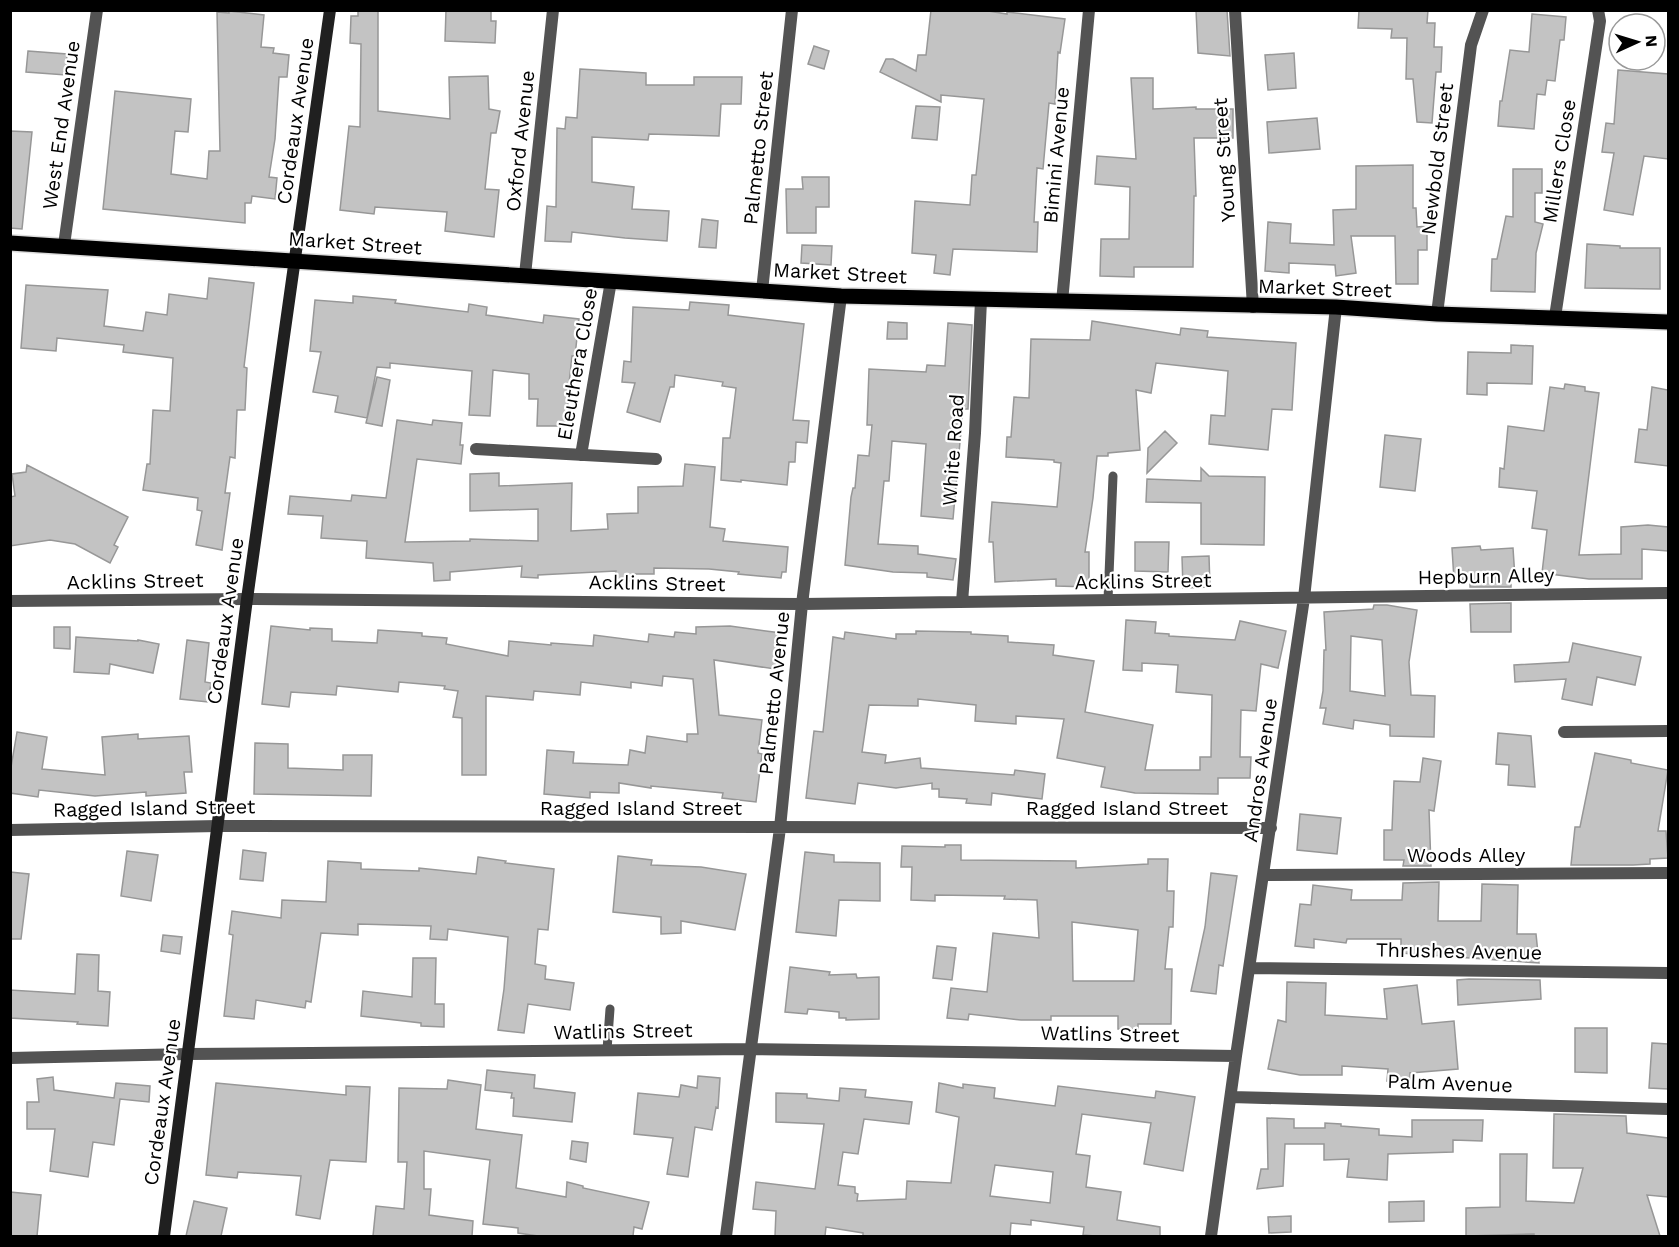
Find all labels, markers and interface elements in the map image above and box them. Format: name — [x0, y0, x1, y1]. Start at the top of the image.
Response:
north arrow — [1607, 12, 1667, 72]
text: N — [1642, 34, 1661, 48]
street label: Cordeaux Avenue — [271, 36, 319, 206]
street label: West End Avenue — [37, 39, 85, 211]
street label: Oxford Avenue — [501, 69, 539, 213]
street label: Palmetto Street — [738, 69, 778, 226]
street label: Newbold Street — [1416, 81, 1458, 236]
street label: Bimini Avenue — [1038, 86, 1074, 224]
street label: Young Street — [1208, 97, 1240, 223]
street label: Millers Close — [1537, 97, 1581, 225]
street label: Market Street — [287, 226, 423, 260]
street label: Market Street — [772, 258, 908, 289]
street label: Market Street — [1258, 274, 1393, 302]
street label: Eleuthera Close — [552, 286, 602, 442]
street label: White Road — [937, 393, 969, 507]
street label: Cordeaux Avenue — [201, 536, 249, 706]
street label: Hepburn Alley — [1417, 563, 1555, 589]
street label: Acklins Street — [66, 568, 204, 594]
street label: Acklins Street — [1074, 568, 1212, 594]
street label: Acklins Street — [588, 570, 726, 596]
street label: Palmetto Avenue — [753, 610, 795, 776]
street label: Andros Avenue — [1238, 696, 1282, 844]
street label: Ragged Island Street — [53, 794, 256, 822]
street label: Ragged Island Street — [540, 796, 743, 820]
street label: Ragged Island Street — [1026, 796, 1229, 820]
street label: Woods Alley — [1407, 843, 1526, 867]
street label: Thrushes Avenue — [1376, 938, 1542, 964]
street label: Cordeaux Avenue — [138, 1017, 186, 1187]
street label: Watlins Street — [553, 1018, 693, 1044]
street label: Watlins Street — [1040, 1021, 1180, 1047]
street label: Palm Avenue — [1387, 1069, 1513, 1097]

